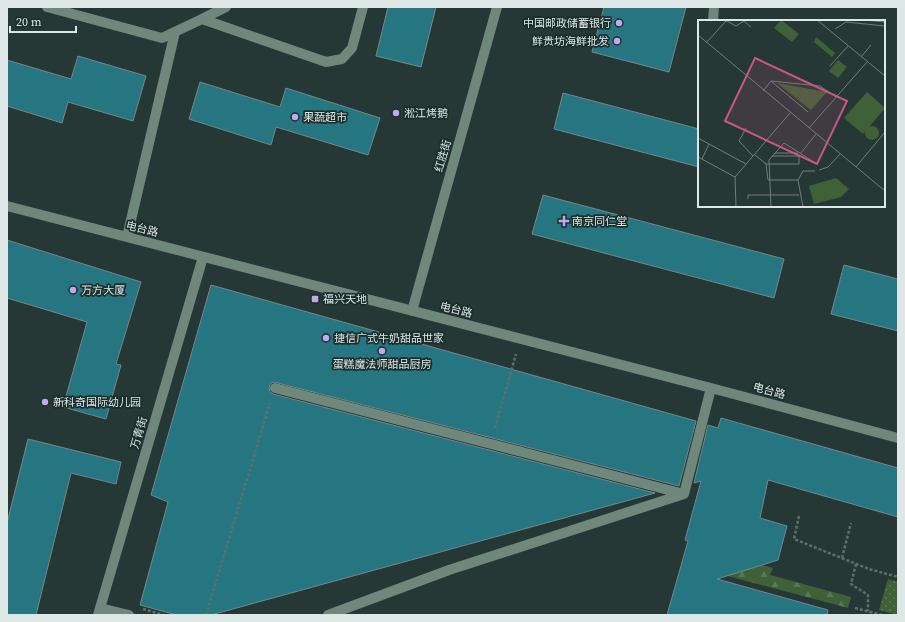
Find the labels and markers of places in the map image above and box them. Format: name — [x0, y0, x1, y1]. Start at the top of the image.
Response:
place label: 中国邮政储蓄银行 — [523, 16, 611, 31]
marker: 中国邮政储蓄银行 — [614, 18, 624, 28]
place label: 鲜贵坊海鲜批发 — [532, 34, 609, 49]
marker: 鲜贵坊海鲜批发 — [612, 36, 622, 46]
place label: 淞江烤鹅 — [404, 106, 448, 121]
marker: 淞江烤鹅 — [391, 108, 401, 118]
place label: 果蔬超市 — [303, 110, 347, 125]
marker: 果蔬超市 — [290, 112, 300, 122]
place label: 南京同仁堂 — [572, 214, 627, 229]
marker: 南京同仁堂 — [559, 216, 569, 226]
place label: 万方大厦 — [81, 283, 125, 298]
marker: 万方大厦 — [68, 285, 78, 295]
place label: 福兴天地 — [323, 292, 367, 307]
marker: 福兴天地 — [310, 294, 320, 304]
place label: 捷信广式牛奶甜品世家 — [334, 331, 444, 346]
marker: 捷信广式牛奶甜品世家 — [321, 333, 331, 343]
marker: 蛋糕魔法师甜品厨房 — [377, 346, 387, 356]
place label: 蛋糕魔法师甜品厨房 — [333, 357, 432, 372]
place label: 新科奇国际幼儿园 — [53, 395, 141, 410]
marker: 新科奇国际幼儿园 — [40, 397, 50, 407]

